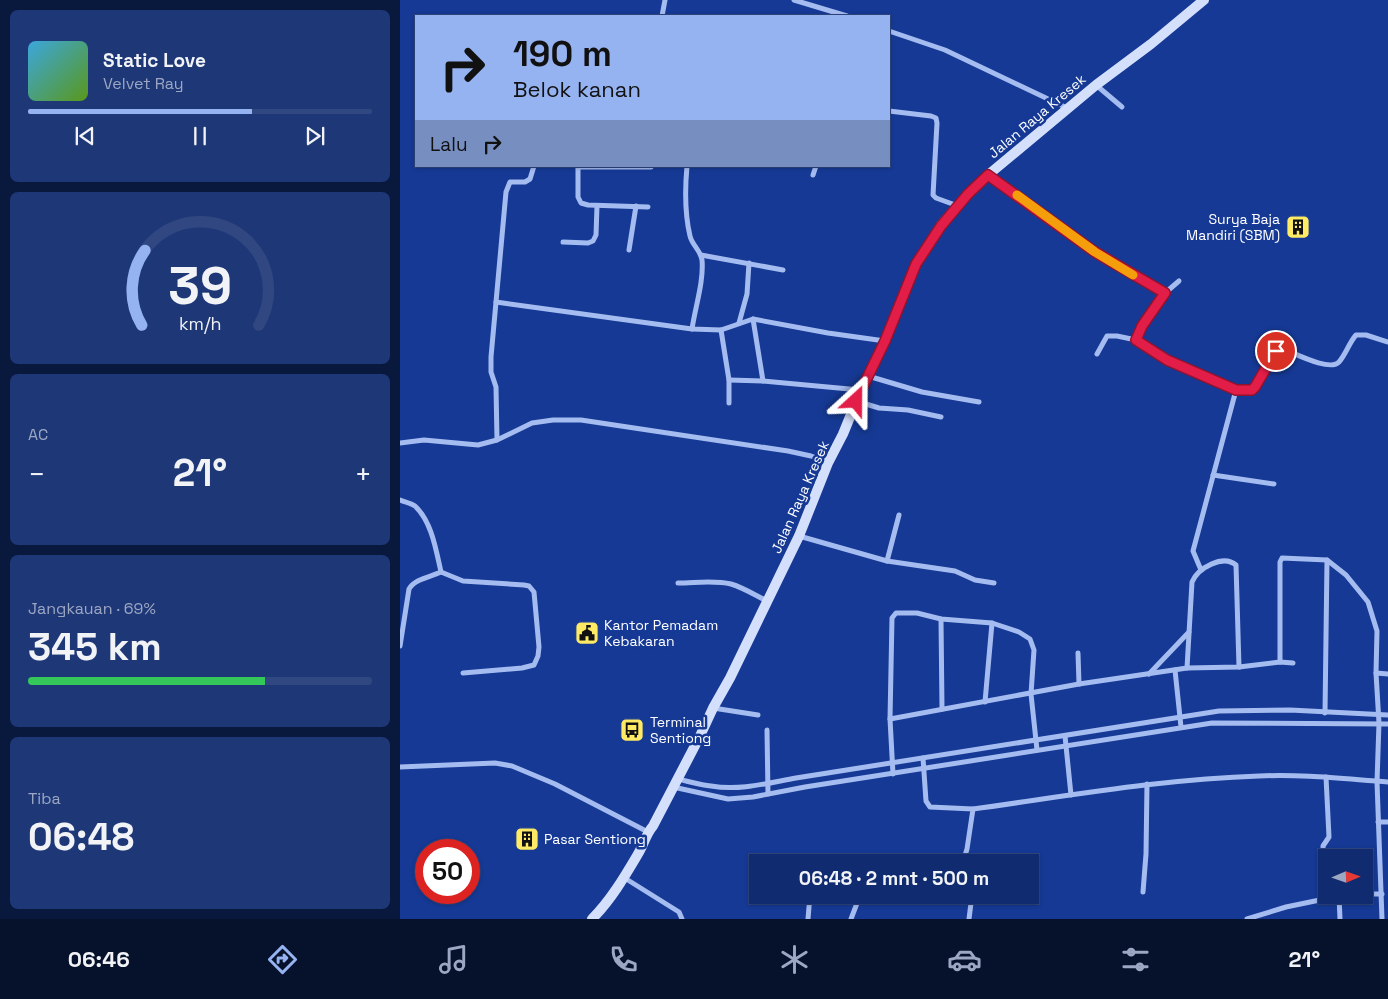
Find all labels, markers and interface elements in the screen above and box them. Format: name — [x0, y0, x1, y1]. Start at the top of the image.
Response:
text: 190 m — [513, 32, 612, 76]
icon: right — [430, 35, 495, 100]
text: Static Love — [103, 48, 206, 73]
street label: Jalan Raya Kresek — [985, 70, 1090, 162]
text: Velvet Ray — [103, 73, 184, 94]
text: Belok kanan — [513, 75, 641, 103]
icon: previous — [71, 122, 99, 150]
icon: pause — [186, 122, 214, 150]
icon: next — [301, 122, 329, 150]
icon: right — [478, 130, 506, 158]
text: Lalu — [430, 132, 468, 157]
place label: Surya Baja Mandiri (SBM) — [1186, 210, 1280, 244]
building icon: Surya Baja Mandiri (SBM) — [1285, 214, 1311, 240]
text: 39 — [168, 253, 232, 319]
text: km/h — [179, 312, 221, 335]
pin — [1255, 330, 1297, 372]
icon: arrive — [1262, 337, 1290, 365]
position arrow — [829, 374, 881, 426]
text: AC — [28, 424, 48, 445]
street label: Jalan Raya Kresek — [767, 437, 833, 556]
text: 21° — [173, 449, 227, 497]
text: − — [28, 456, 45, 492]
text: + — [355, 456, 372, 492]
text: Jangkauan · 69% — [28, 598, 156, 619]
place label: Kantor Pemadam Kebakaran — [604, 616, 718, 650]
public building icon: Kantor Pemadam Kebakaran — [574, 620, 600, 646]
text: 345 km — [28, 623, 162, 671]
place label: Terminal Sentiong — [650, 713, 711, 747]
bus stop icon: Terminal Sentiong — [619, 717, 645, 743]
text: Tiba — [28, 788, 61, 809]
text: 06:48 — [28, 813, 134, 861]
building icon: Pasar Sentiong — [514, 826, 540, 852]
place label: Pasar Sentiong — [544, 830, 646, 848]
speed limit sign: 50 — [415, 839, 480, 904]
north arrow — [1318, 849, 1372, 904]
map controls — [1318, 849, 1373, 904]
text: 06:48 · 2 mnt · 500 m — [799, 866, 989, 891]
icon: directions — [265, 942, 300, 977]
icon: music — [436, 942, 471, 977]
icon: phone — [606, 942, 641, 977]
icon: climate — [777, 942, 812, 977]
icon: car — [947, 942, 982, 977]
icon: filters — [1118, 942, 1153, 977]
text: 06:46 — [68, 945, 130, 973]
text: 21° — [1288, 945, 1320, 973]

